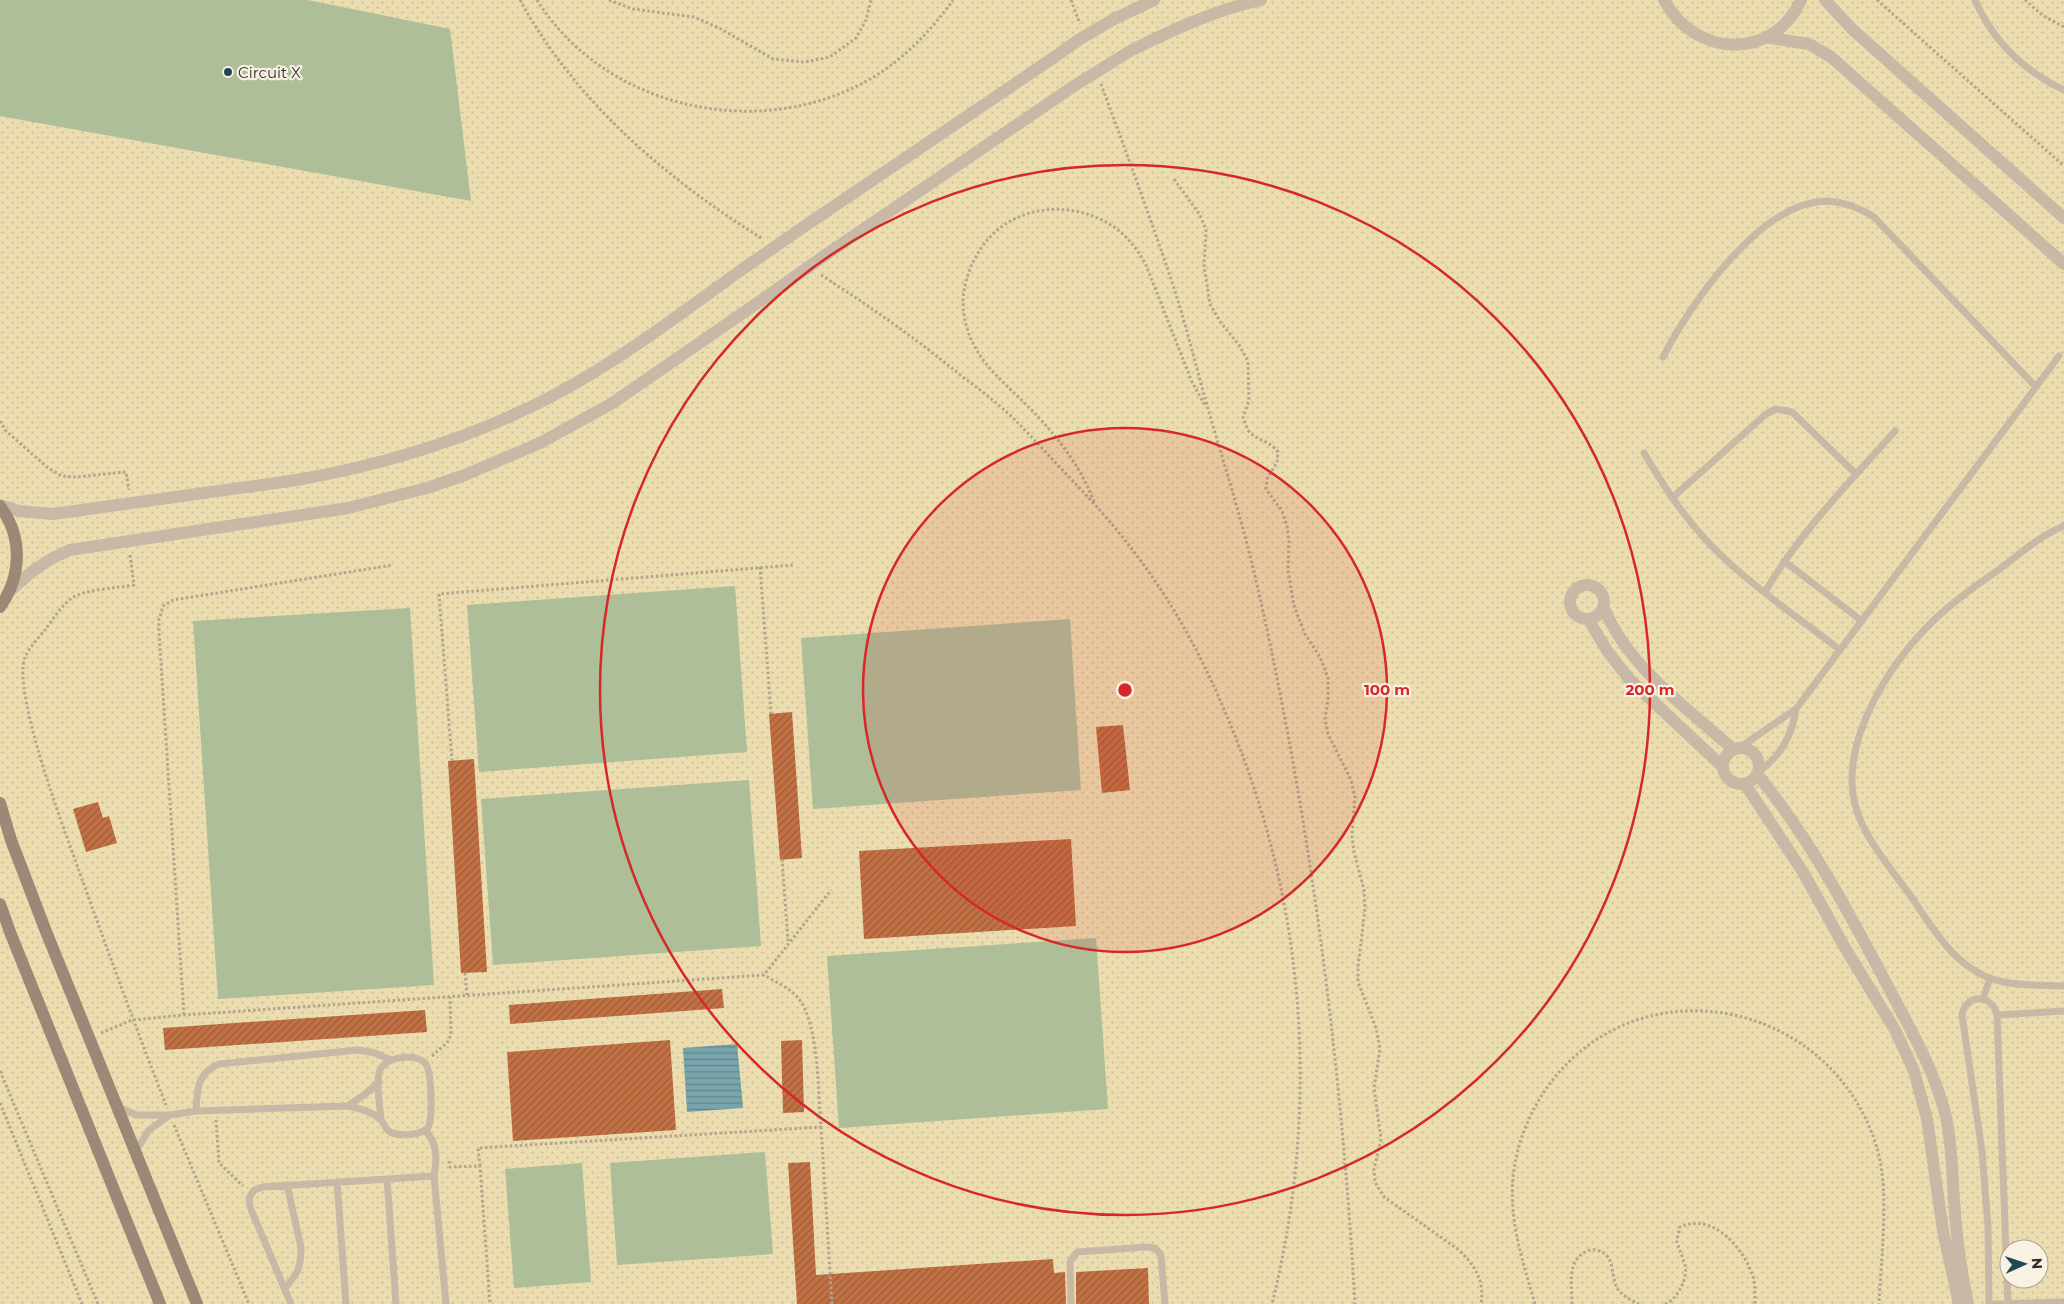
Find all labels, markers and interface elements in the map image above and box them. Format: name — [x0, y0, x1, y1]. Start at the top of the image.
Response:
place label: Circuit X — [238, 63, 301, 82]
marker: Circuit X — [222, 66, 234, 78]
text: 100 m — [1364, 680, 1410, 699]
text: 200 m — [1625, 680, 1675, 699]
centre of rings — [1116, 681, 1134, 699]
north arrow — [1999, 1239, 2049, 1289]
text: N — [2028, 1257, 2046, 1269]

